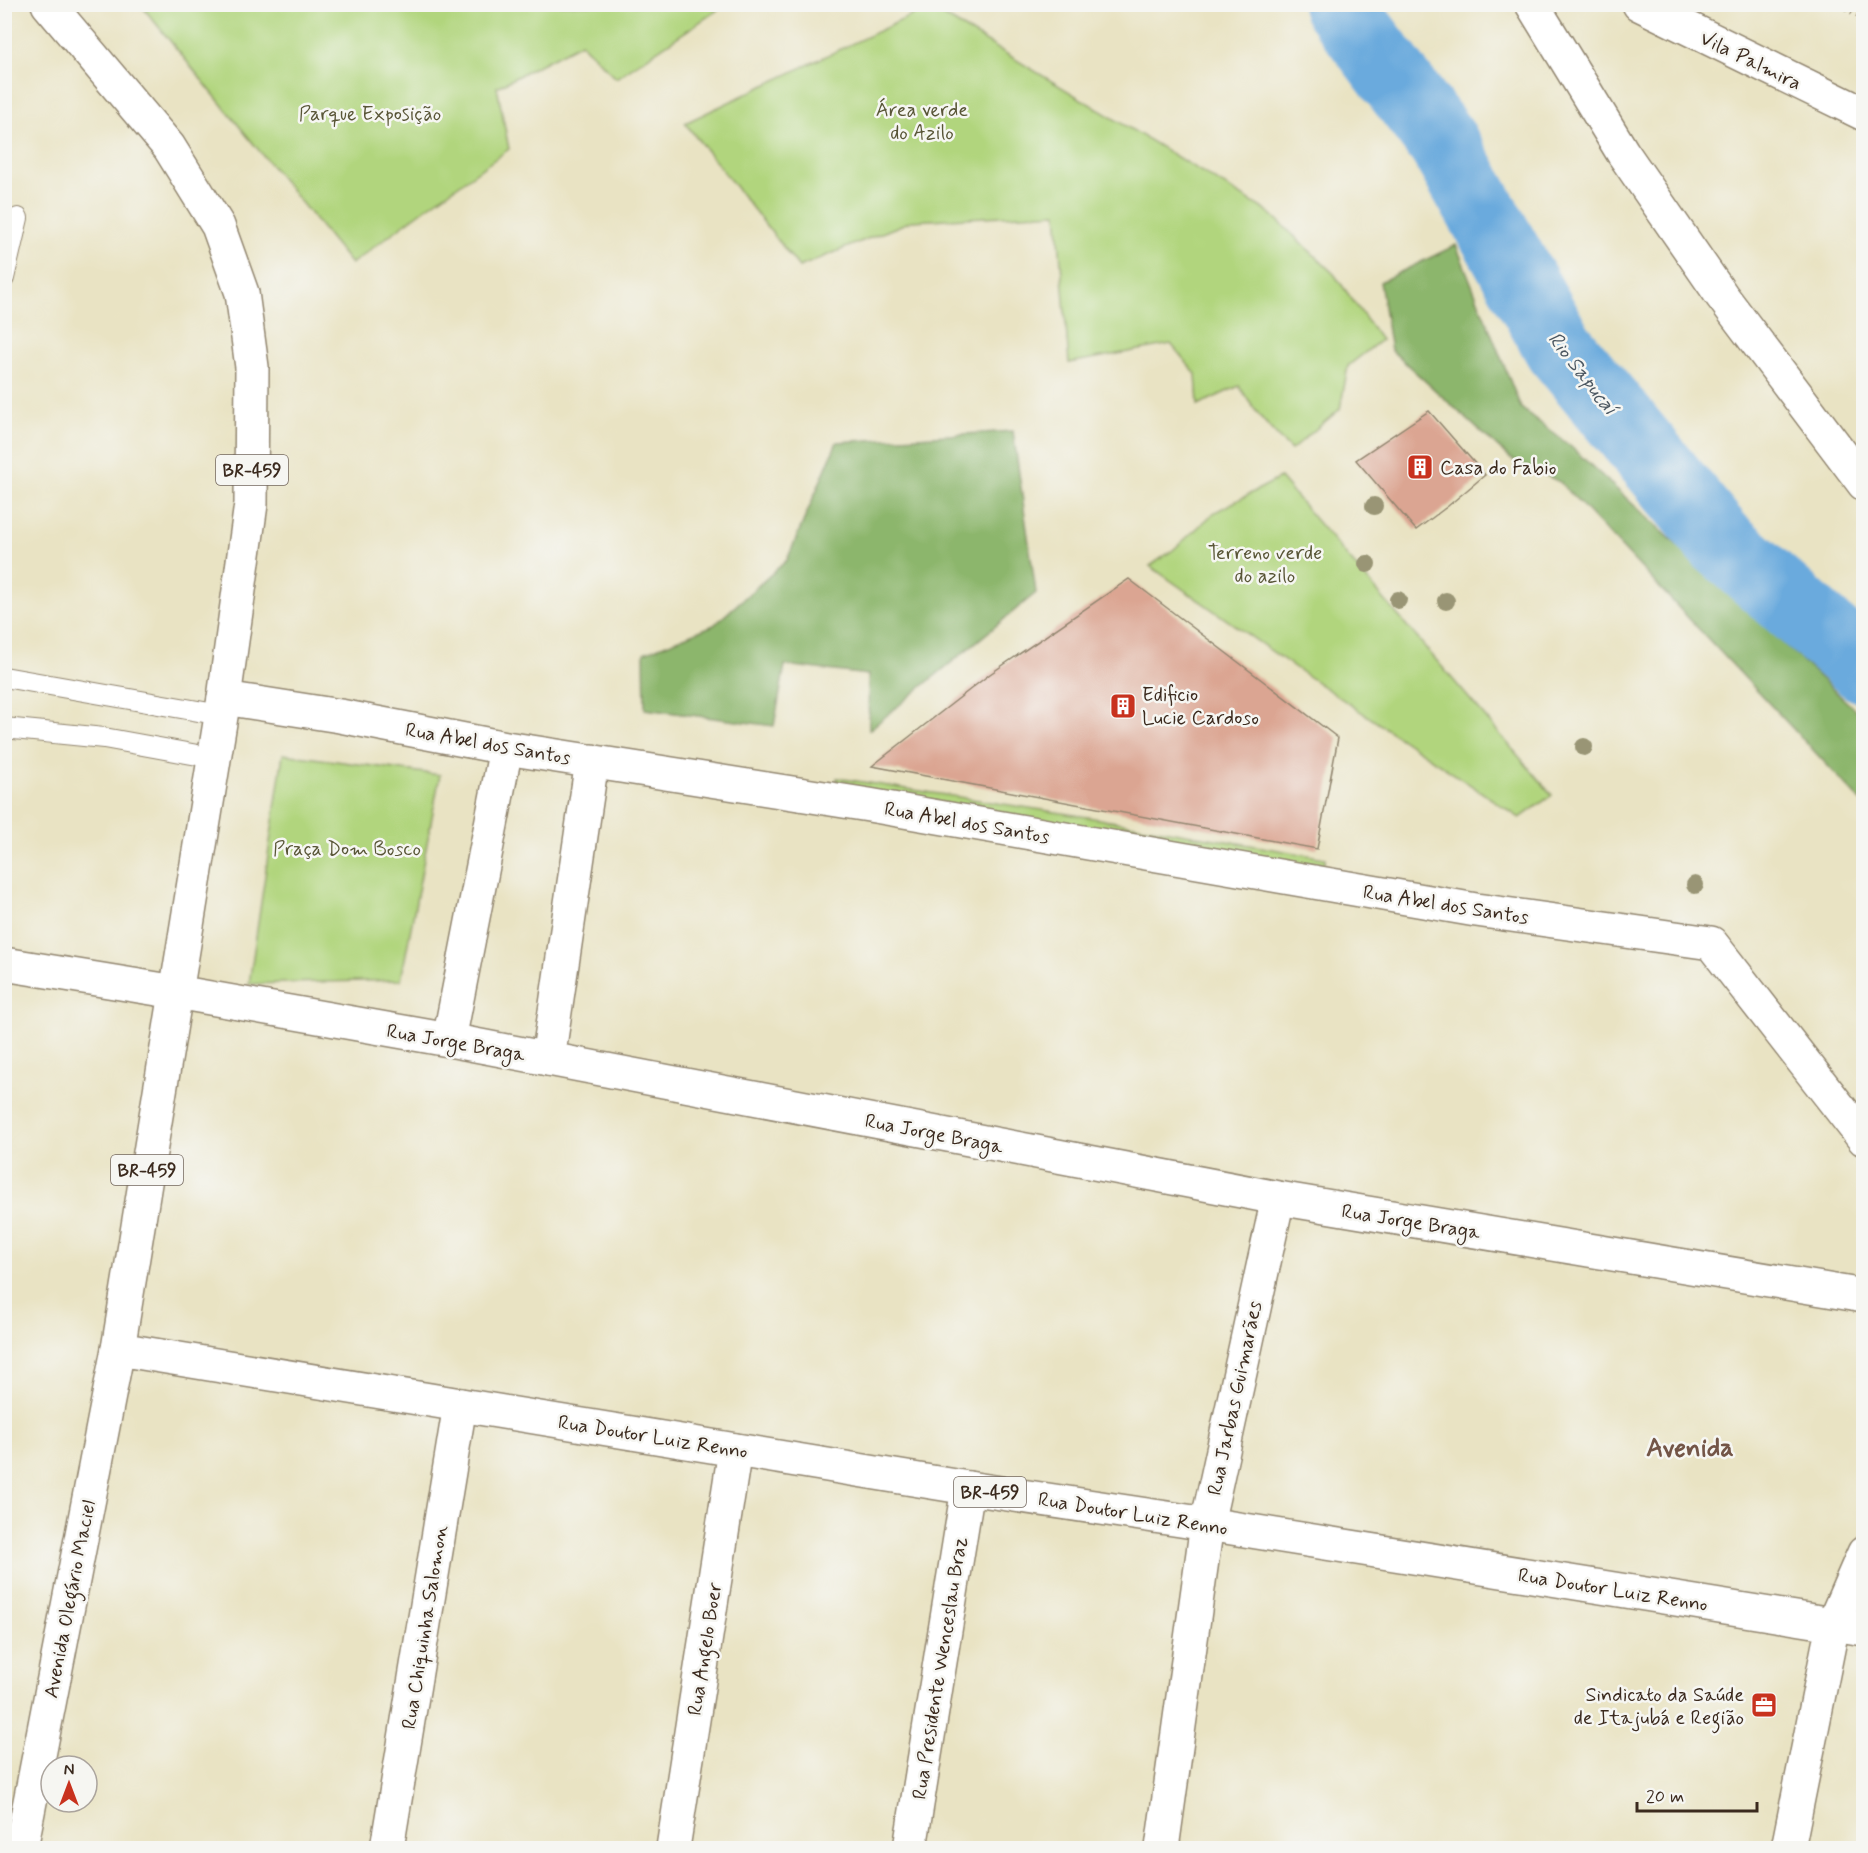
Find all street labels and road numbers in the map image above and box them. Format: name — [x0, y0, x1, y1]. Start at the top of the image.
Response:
street label: Vila Palmira — [1695, 25, 1806, 98]
road number: BR-459 — [216, 455, 288, 485]
street label: Rua Abel dos Santos — [403, 717, 573, 772]
street label: Rua Abel dos Santos — [882, 796, 1052, 851]
street label: Rua Abel dos Santos — [1361, 879, 1531, 932]
street label: Rua Jorge Braga — [384, 1018, 528, 1070]
street label: Rua Jorge Braga — [862, 1108, 1006, 1162]
road number: BR-459 — [111, 1155, 183, 1185]
street label: Rua Jorge Braga — [1339, 1198, 1483, 1248]
street label: Rua Jarbas Guimarães — [1202, 1298, 1269, 1498]
street label: Rua Doutor Luiz Renno — [556, 1409, 749, 1466]
road number: BR-459 — [954, 1477, 1026, 1507]
street label: Rua Doutor Luiz Renno — [1036, 1486, 1229, 1543]
street label: Avenida Olegário Maciel — [38, 1498, 105, 1701]
street label: Rua Chiquinha Salomon — [396, 1523, 455, 1731]
street label: Rua Presidente Wenceslau Braz — [906, 1535, 975, 1801]
street label: Rua Doutor Luiz Renno — [1516, 1562, 1709, 1619]
street label: Rua Angelo Boer — [682, 1580, 731, 1718]

